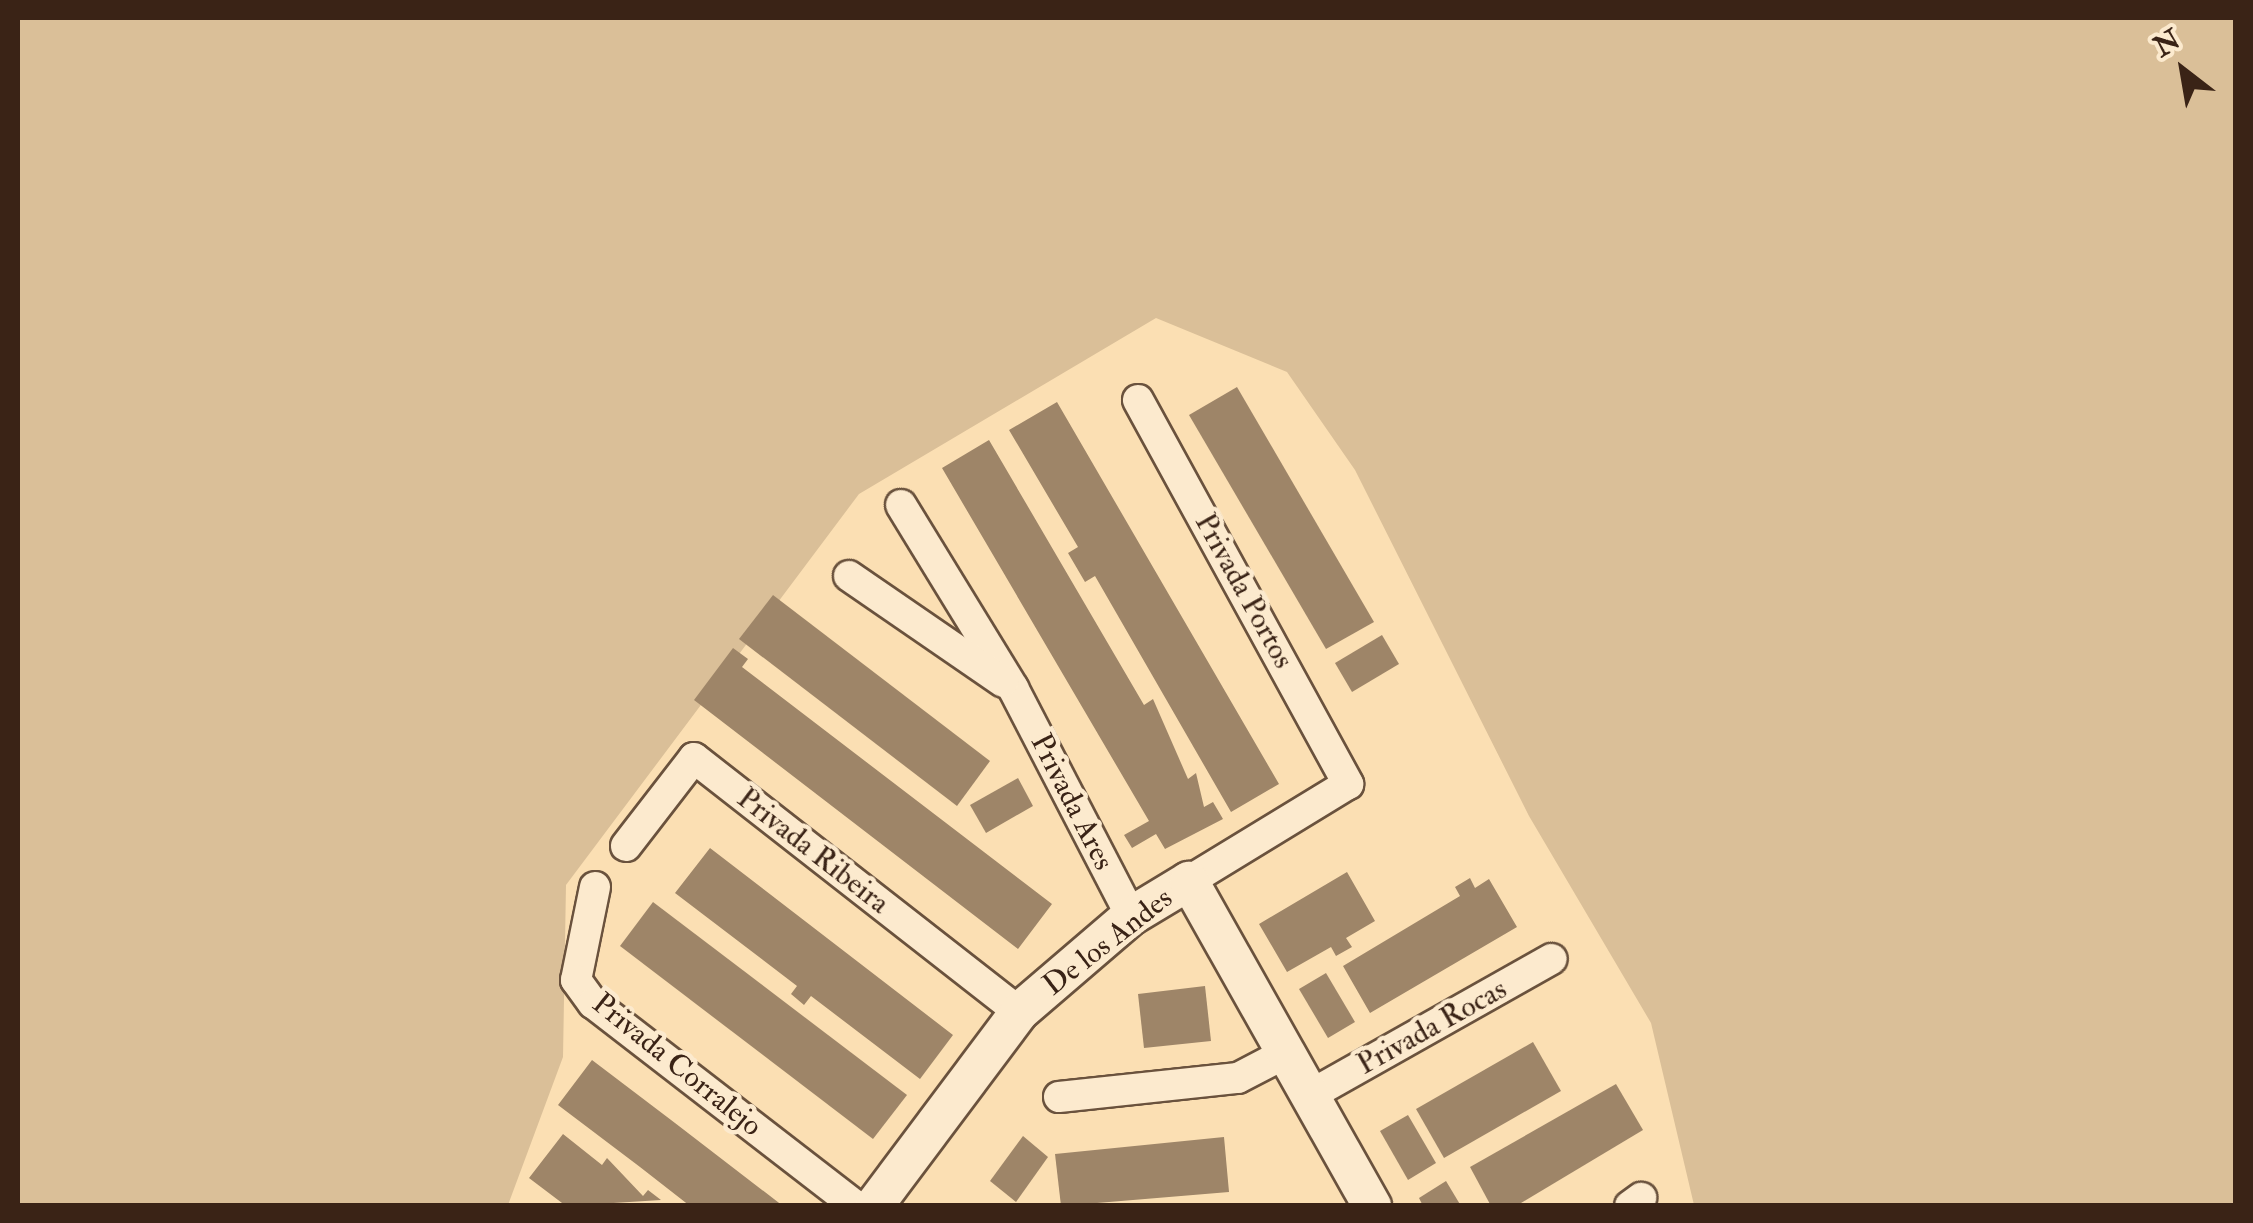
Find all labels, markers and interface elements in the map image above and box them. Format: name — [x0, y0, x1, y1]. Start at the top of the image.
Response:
north arrow — [2133, 20, 2233, 120]
text: N — [2148, 22, 2187, 65]
street label: Privada Portos — [1187, 507, 1301, 675]
street label: Privada Ares — [1022, 728, 1122, 876]
street label: Privada Ribeira — [730, 780, 896, 922]
street label: De los Andes — [1036, 880, 1180, 1004]
street label: Privada Rocas — [1351, 971, 1513, 1083]
street label: Privada Corralejo — [585, 986, 769, 1144]

